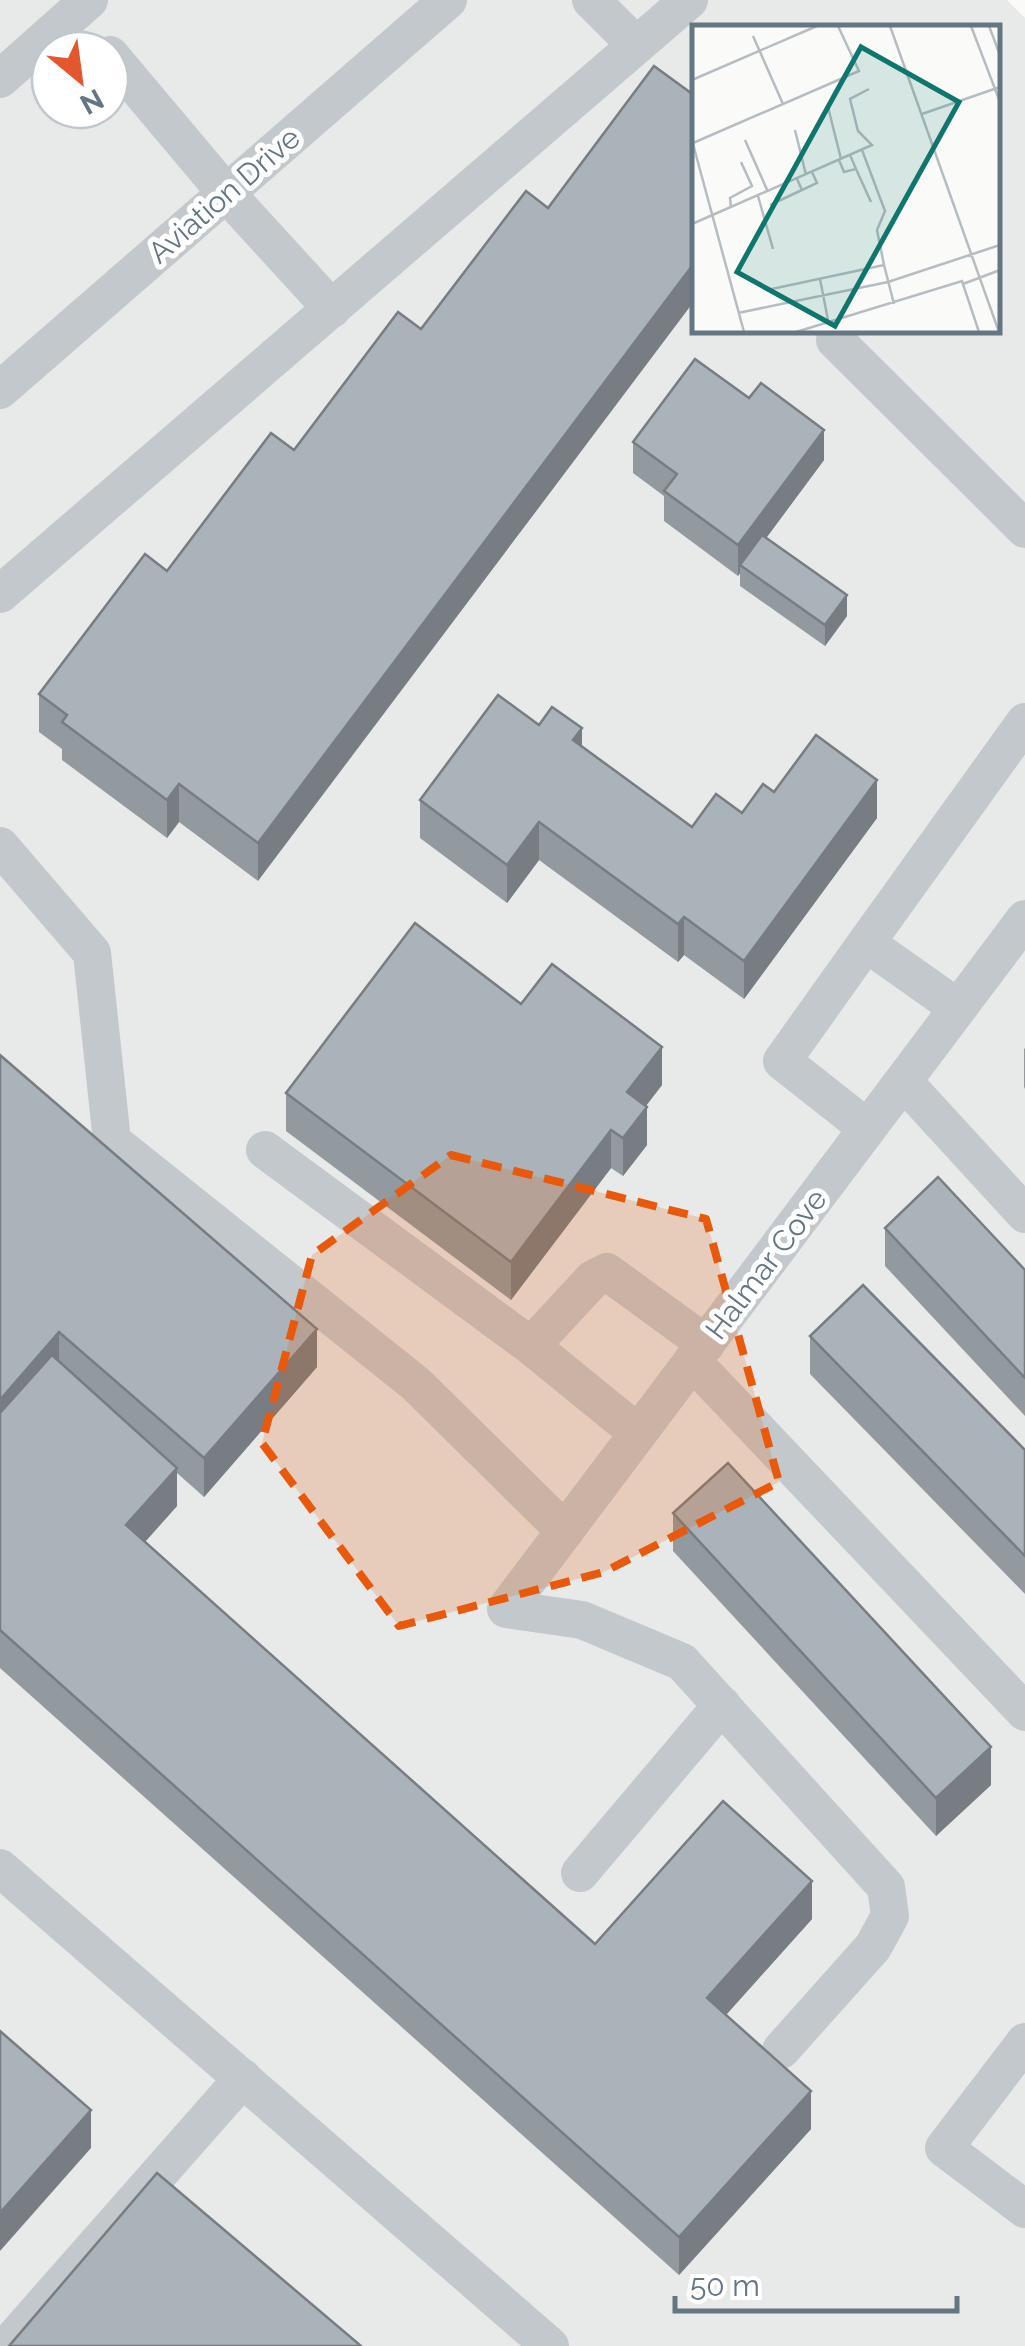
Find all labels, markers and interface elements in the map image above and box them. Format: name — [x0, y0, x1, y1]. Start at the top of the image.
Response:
inset map — [692, 25, 1000, 332]
north arrow — [30, 30, 130, 130]
text: N — [75, 82, 109, 121]
street label: Aviation Drive — [141, 120, 307, 270]
street label: Halmar Cove — [698, 1182, 834, 1346]
scale bar — [675, 2251, 958, 2313]
text: 50 m — [690, 2268, 760, 2303]

